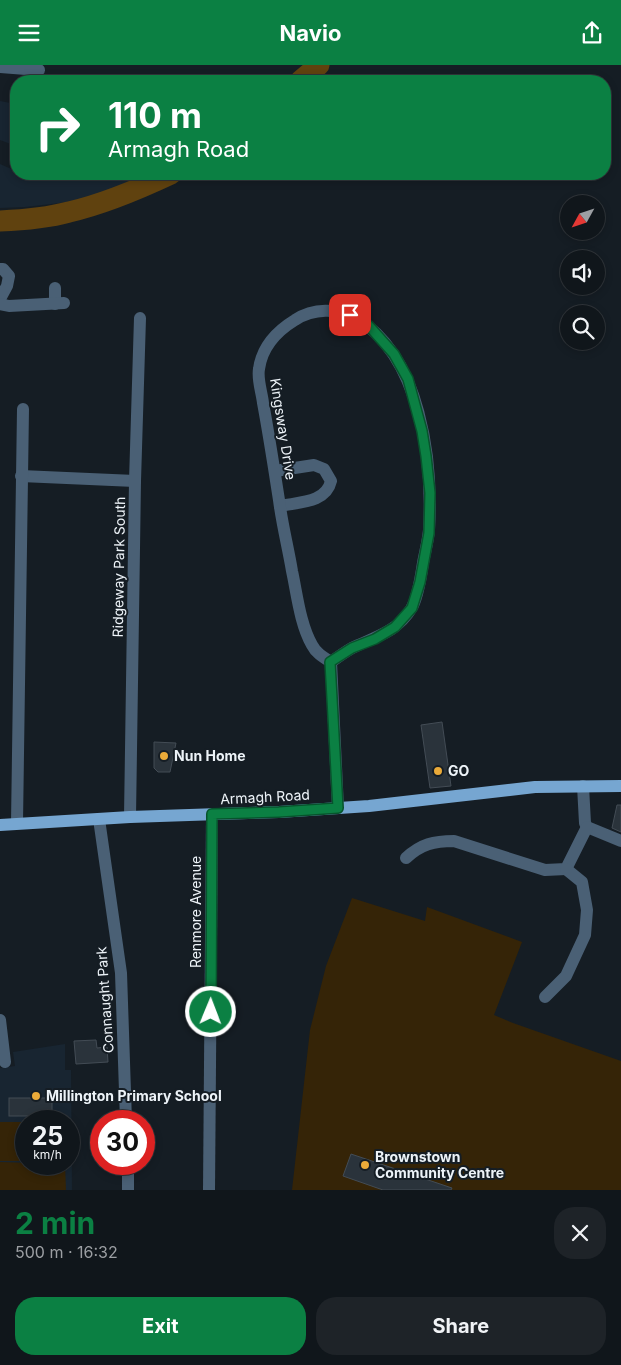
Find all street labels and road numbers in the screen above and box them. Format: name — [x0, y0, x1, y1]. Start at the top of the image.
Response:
street label: Kingsway Drive — [267, 377, 300, 481]
street label: Ridgeway Park South — [109, 496, 128, 638]
street label: Armagh Road — [220, 786, 310, 807]
street label: Renmore Avenue — [187, 856, 204, 968]
street label: Connaught Park — [92, 946, 117, 1054]

